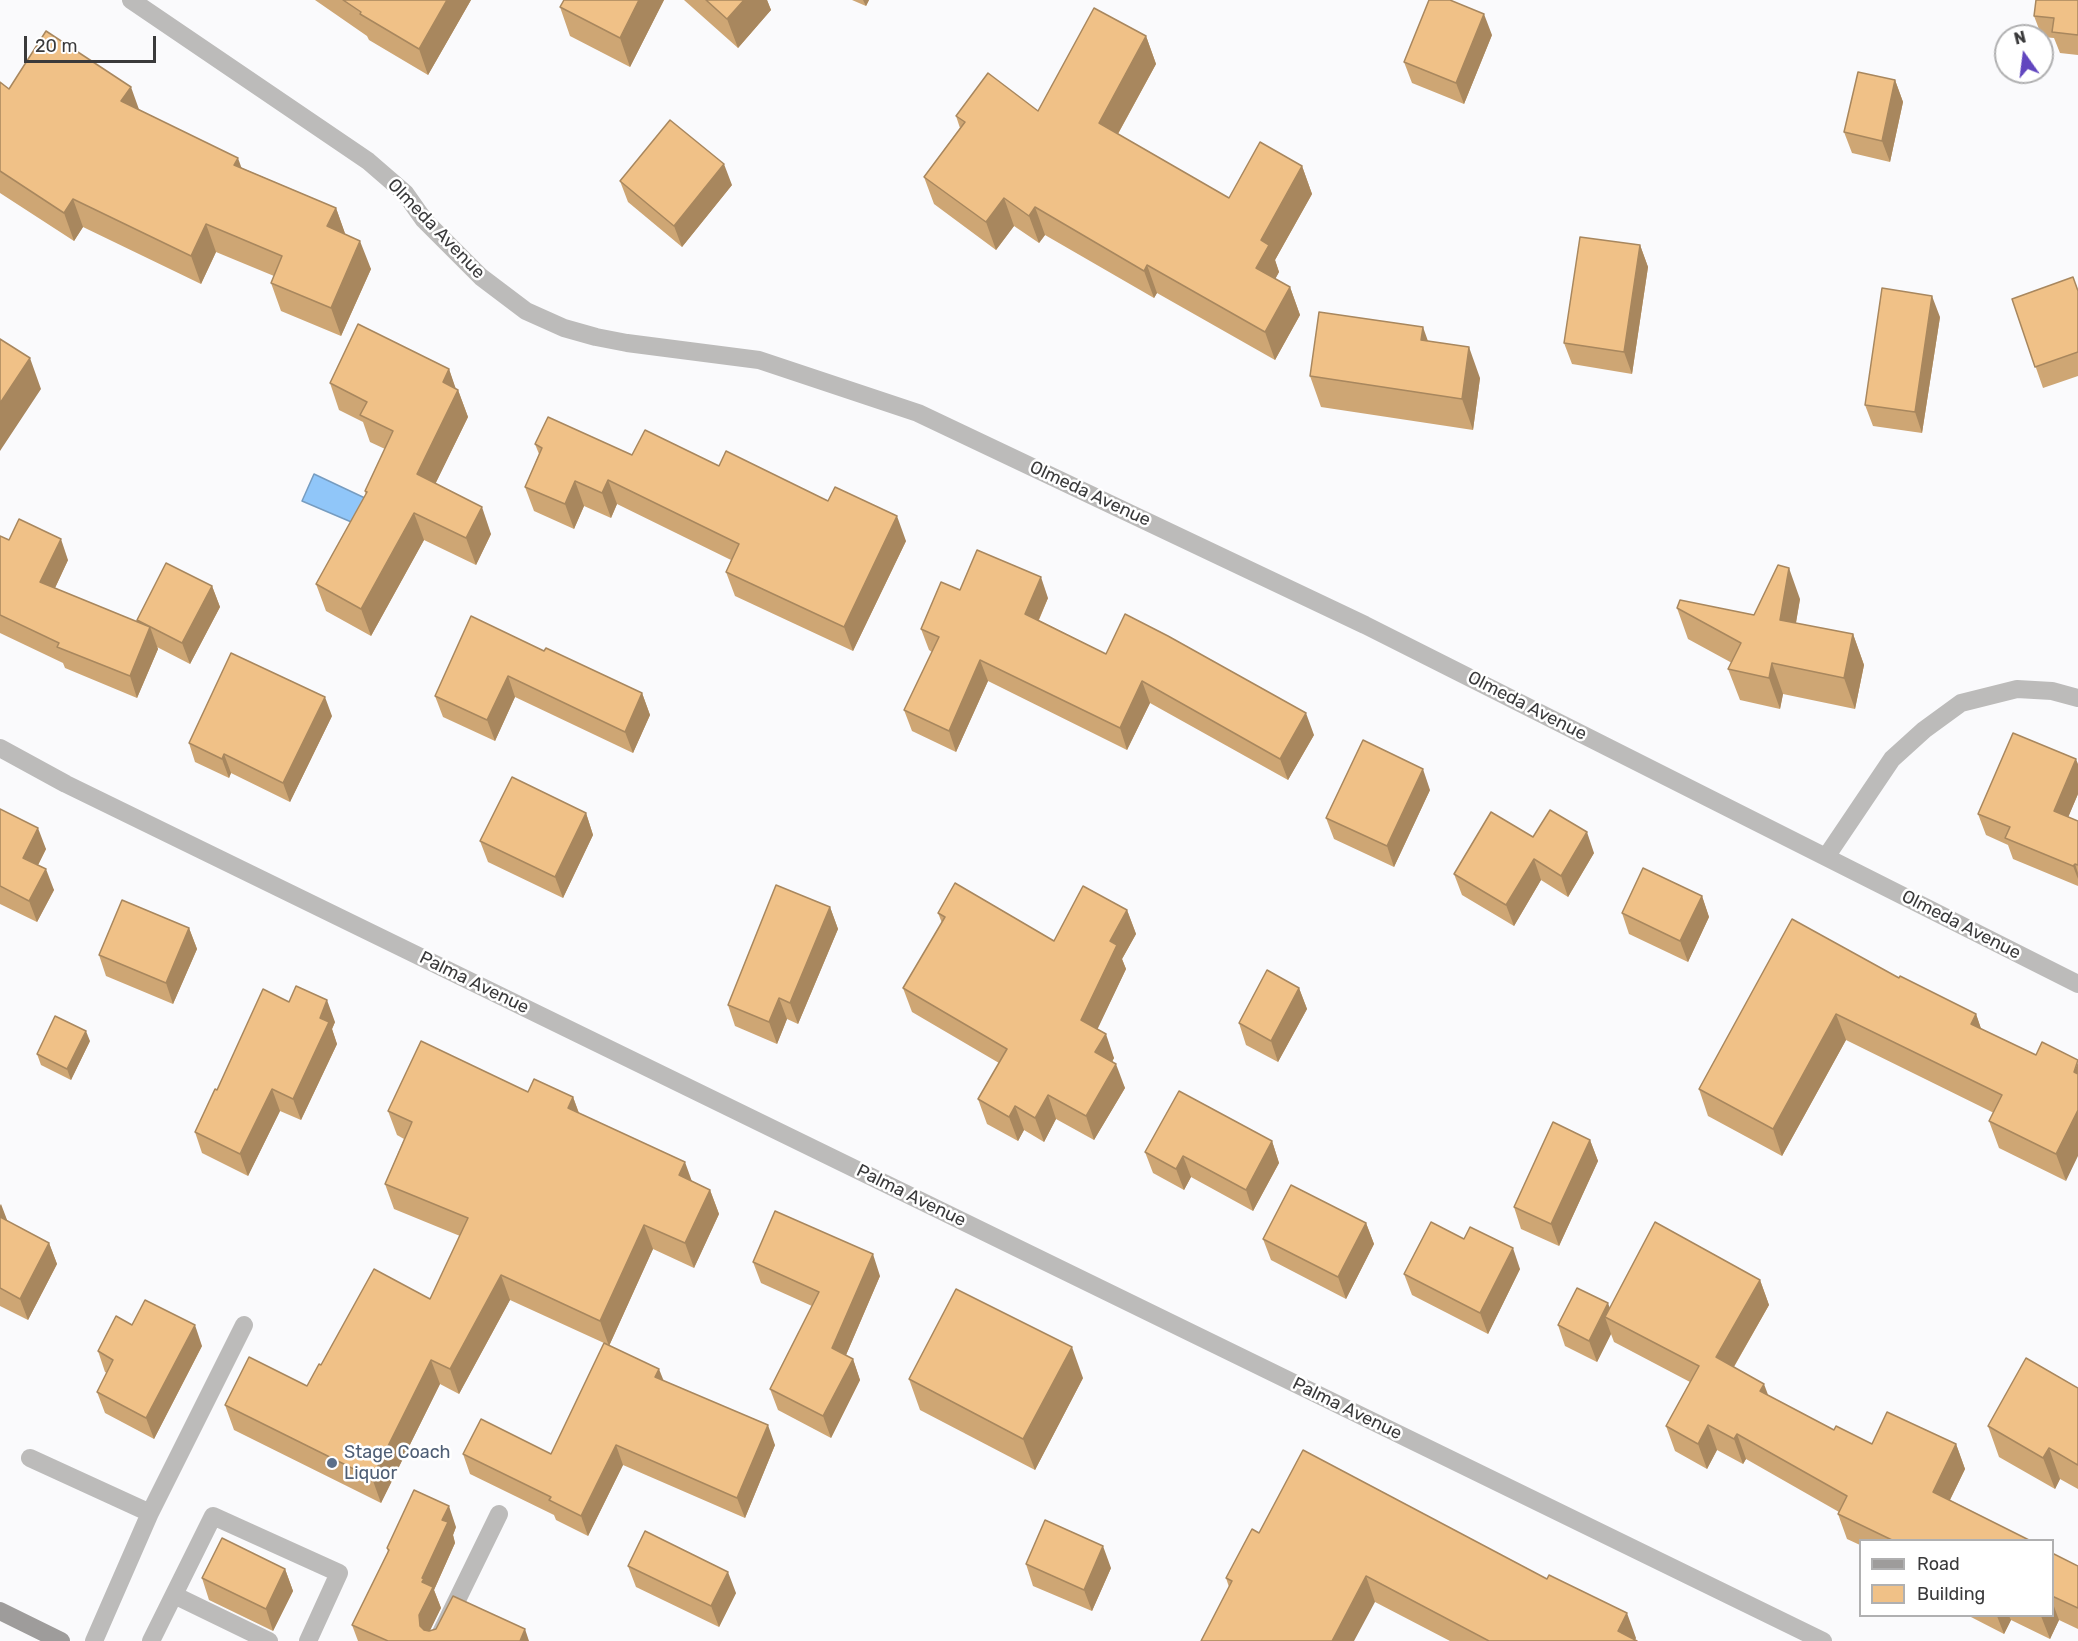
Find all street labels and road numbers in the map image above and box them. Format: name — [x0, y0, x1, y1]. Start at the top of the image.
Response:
street label: Olmeda Avenue — [383, 174, 489, 284]
street label: Olmeda Avenue — [1026, 457, 1154, 531]
street label: Olmeda Avenue — [1464, 667, 1590, 745]
street label: Olmeda Avenue — [1898, 886, 2024, 964]
street label: Palma Avenue — [416, 947, 532, 1019]
street label: Palma Avenue — [853, 1160, 969, 1232]
street label: Palma Avenue — [1289, 1373, 1405, 1445]

